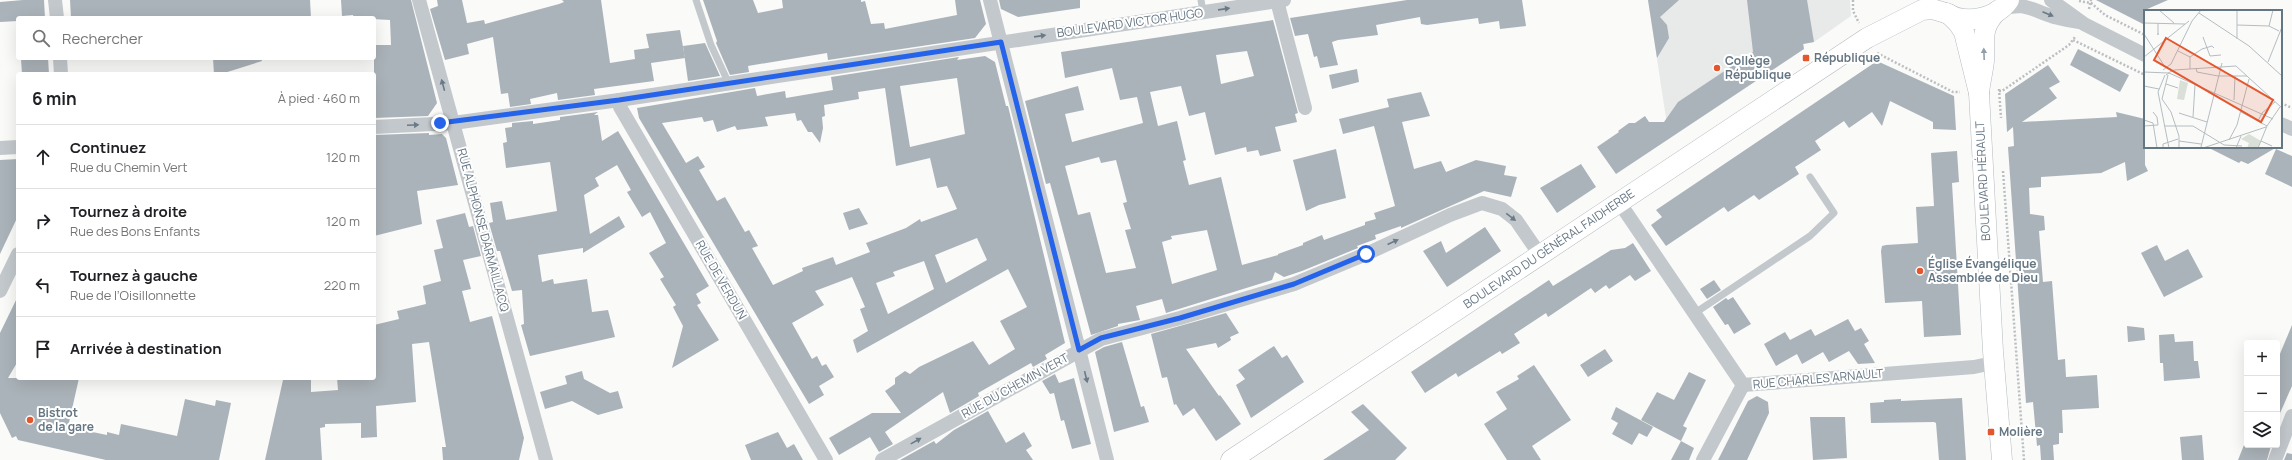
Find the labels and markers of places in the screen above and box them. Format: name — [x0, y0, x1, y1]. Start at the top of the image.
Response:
place label: République — [1814, 49, 1880, 66]
place label: Collège République — [1725, 52, 1791, 83]
marker: République — [1801, 53, 1811, 63]
marker: Collège République — [1712, 63, 1722, 73]
place label: Église Évangélique Assemblée de Dieu — [1928, 255, 2038, 286]
marker: Église Évangélique Assemblée de Dieu — [1915, 266, 1925, 276]
place label: Bistrot de la gare — [38, 404, 94, 435]
marker: Bistrot de la gare — [25, 415, 35, 425]
place label: Molière — [1999, 423, 2043, 440]
marker: Molière — [1986, 427, 1996, 437]

